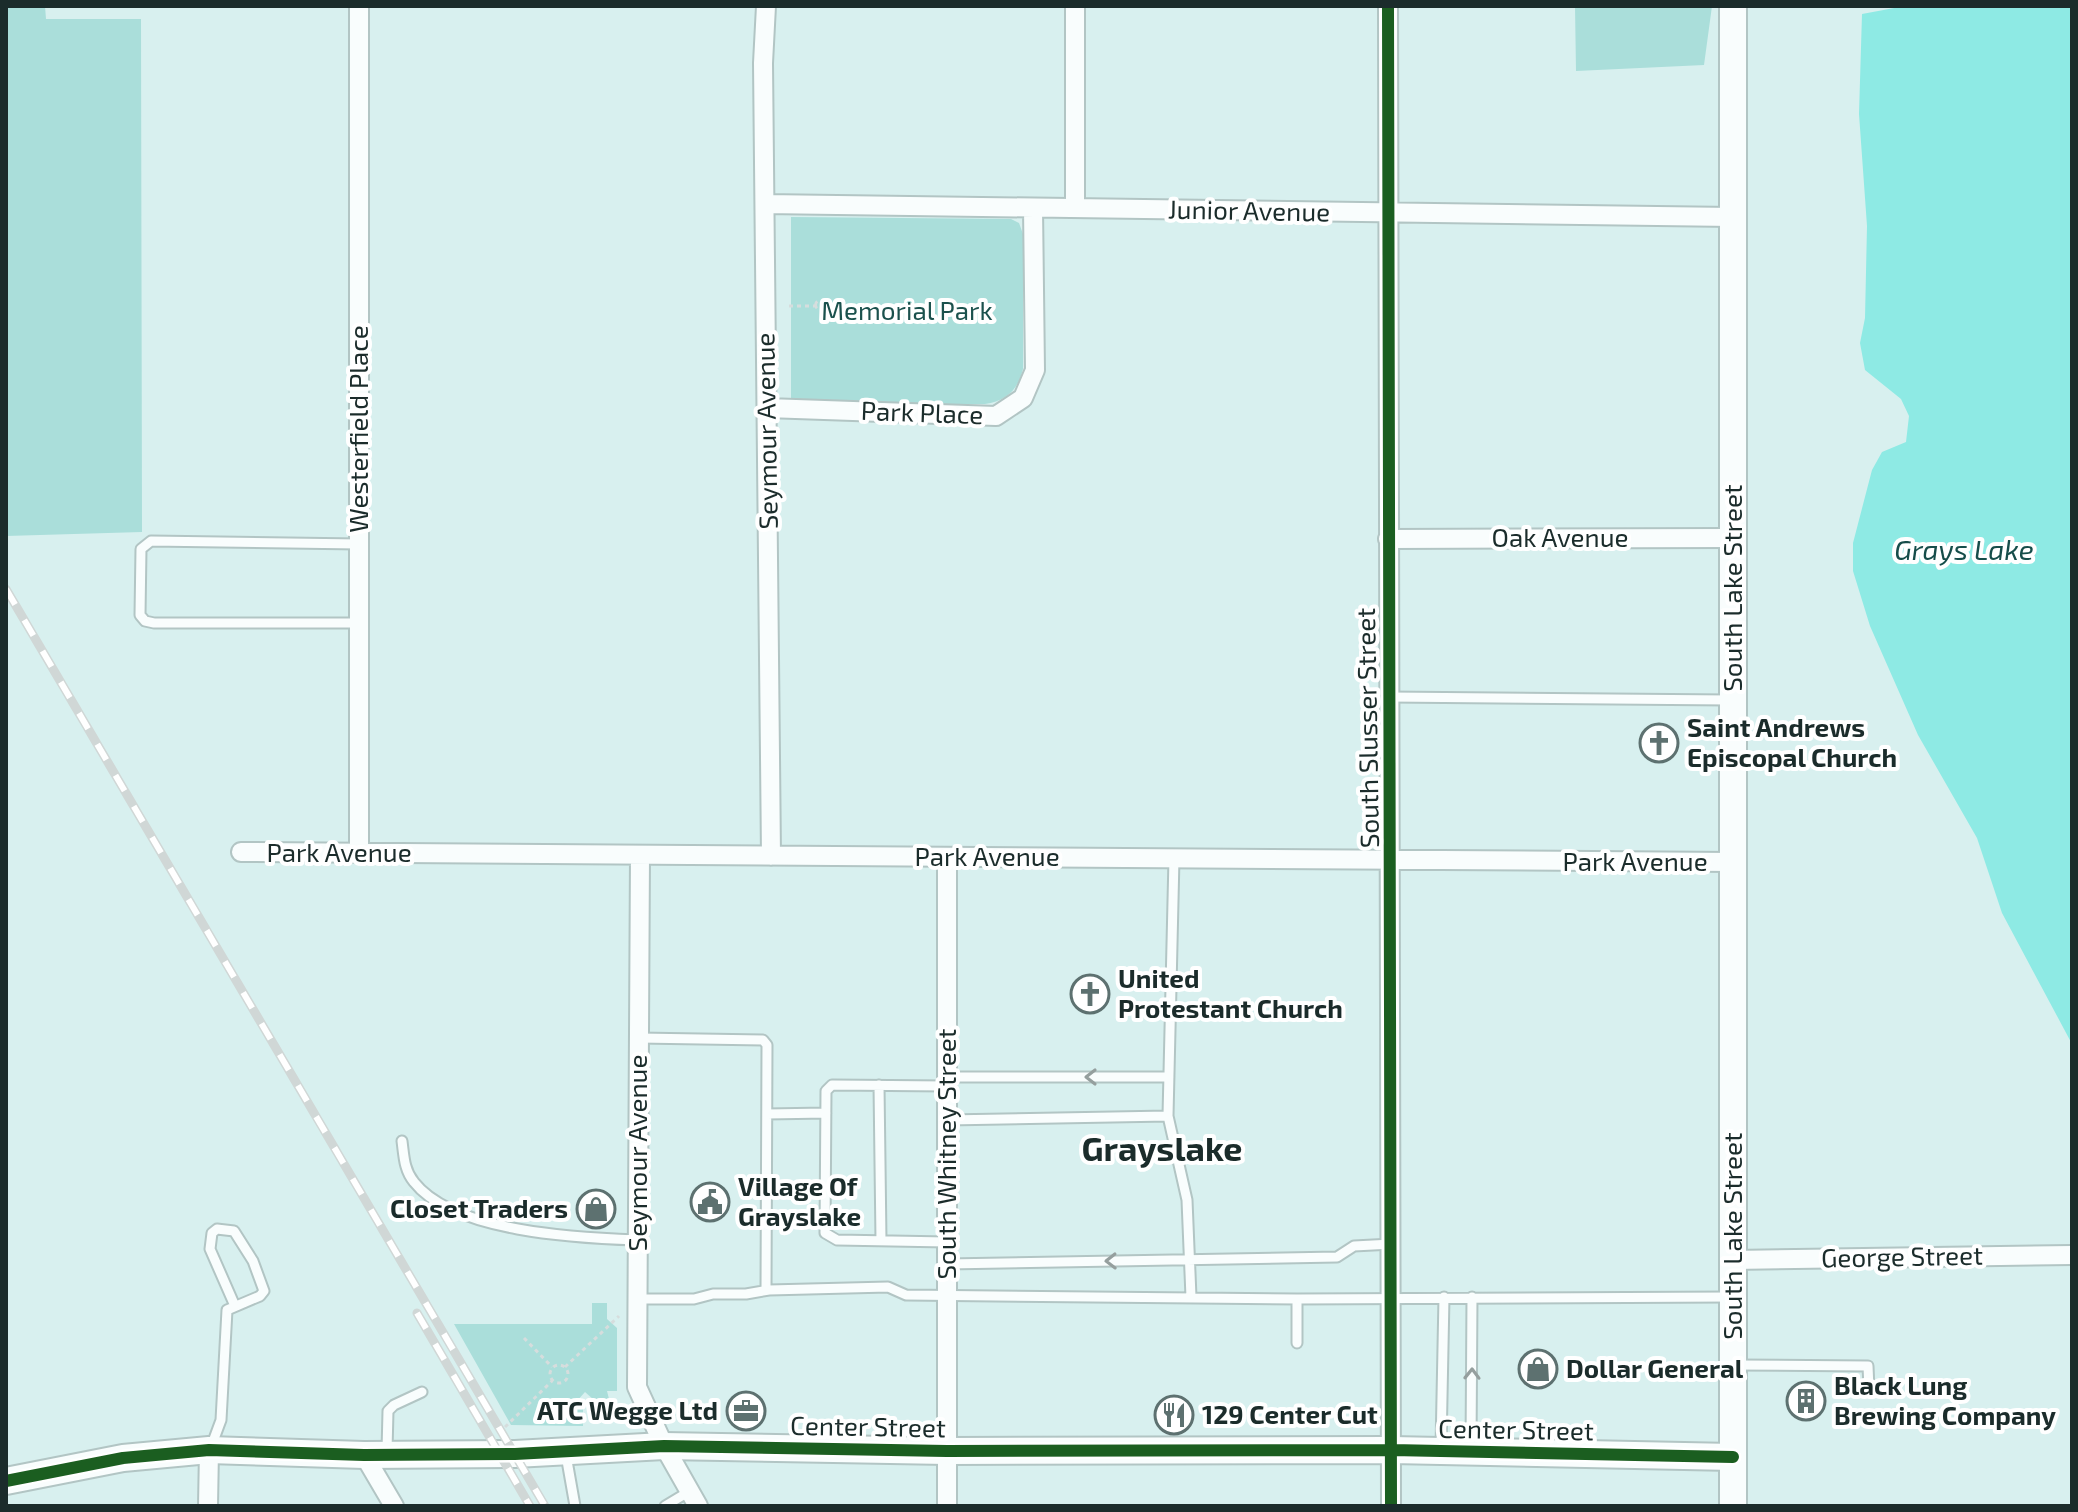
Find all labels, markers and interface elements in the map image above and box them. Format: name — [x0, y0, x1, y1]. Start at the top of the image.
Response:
street label: Junior Avenue — [1168, 193, 1330, 226]
park label: Memorial Park — [821, 294, 993, 325]
street label: Westerfield Place — [342, 325, 373, 533]
street label: Seymour Avenue — [748, 332, 783, 530]
street label: Park Place — [860, 394, 984, 429]
street label: South Lake Street — [1716, 484, 1747, 692]
street label: Oak Avenue — [1492, 521, 1628, 552]
water label: Grays Lake — [1894, 532, 2034, 566]
street label: South Slusser Street — [1349, 607, 1384, 848]
place label: Saint Andrews Episcopal Church — [1687, 711, 1897, 772]
church icon: Saint Andrews Episcopal Church — [1638, 722, 1680, 764]
street label: Park Avenue — [266, 836, 412, 867]
street label: Park Avenue — [914, 840, 1060, 871]
street label: Park Avenue — [1562, 845, 1708, 876]
place label: United Protestant Church — [1118, 962, 1343, 1023]
church icon: United Protestant Church — [1069, 973, 1111, 1015]
street label: South Whitney Street — [930, 1028, 961, 1279]
street label: Seymour Avenue — [621, 1055, 652, 1251]
one-way arrow — [1084, 1068, 1097, 1086]
district label: Grayslake — [1082, 1127, 1242, 1169]
street label: South Lake Street — [1716, 1132, 1747, 1340]
place label: Village Of Grayslake — [738, 1170, 861, 1232]
public building icon: Village Of Grayslake — [689, 1181, 731, 1223]
shop icon: Closet Traders — [575, 1188, 617, 1230]
place label: Closet Traders — [390, 1192, 568, 1223]
street label: George Street — [1821, 1239, 1983, 1272]
one-way arrow — [1104, 1253, 1117, 1270]
shop icon: Dollar General — [1517, 1348, 1559, 1390]
place label: Dollar General — [1566, 1352, 1744, 1383]
one-way arrow — [1463, 1367, 1481, 1380]
place label: Black Lung Brewing Company — [1834, 1369, 2056, 1431]
building icon: Black Lung Brewing Company — [1785, 1380, 1827, 1422]
office icon: ATC Wegge Ltd — [725, 1390, 767, 1432]
place label: ATC Wegge Ltd — [537, 1394, 718, 1425]
restaurant icon: 129 Center Cut — [1153, 1394, 1195, 1436]
place label: 129 Center Cut — [1202, 1398, 1378, 1429]
street label: Center Street — [790, 1409, 946, 1442]
street label: Center Street — [1438, 1412, 1594, 1445]

